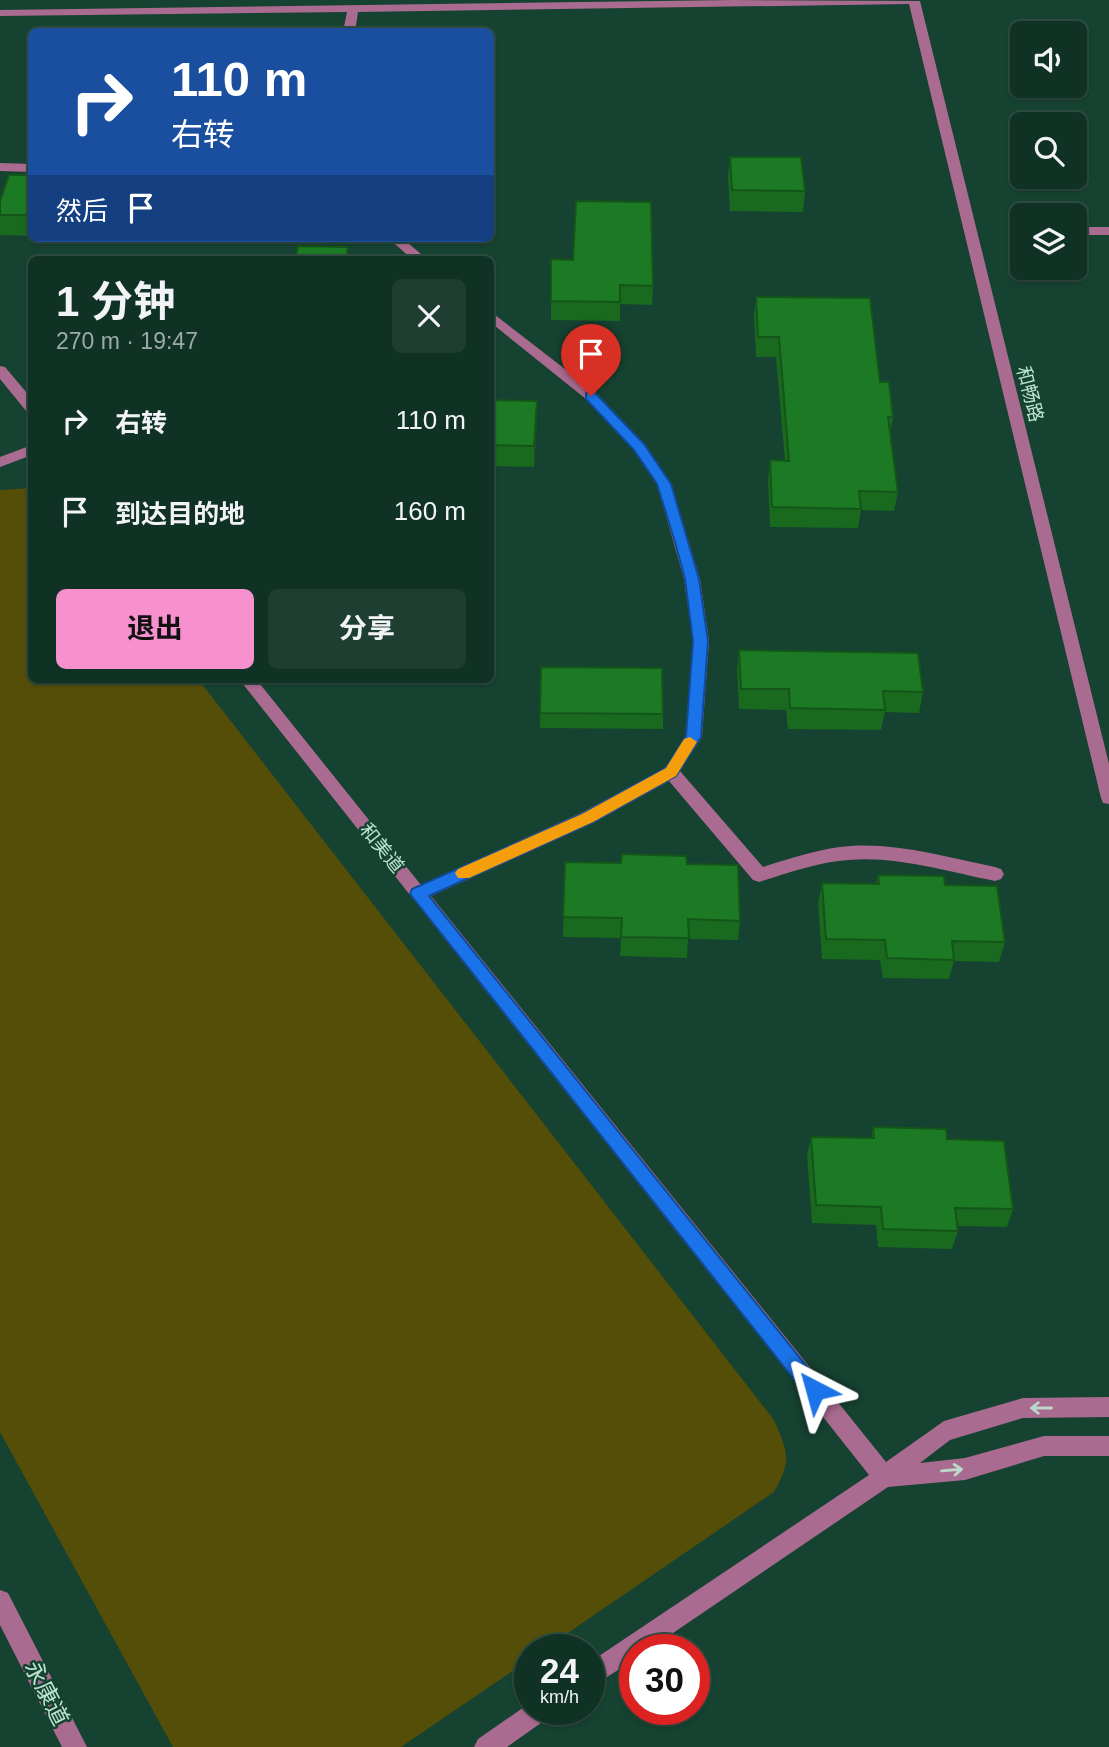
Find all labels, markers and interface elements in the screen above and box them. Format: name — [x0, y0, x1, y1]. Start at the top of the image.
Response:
map controls — [1010, 21, 1087, 280]
button: sound — [1010, 21, 1087, 98]
text: 110 m — [171, 52, 307, 106]
icon: right — [56, 56, 147, 147]
button: search — [1010, 112, 1087, 189]
text: 右转 — [171, 117, 235, 153]
icon: arrive — [122, 189, 160, 227]
text: 然后 — [56, 196, 108, 226]
button: layers — [1010, 203, 1087, 280]
text: 1 分钟 — [56, 278, 175, 325]
button: close — [392, 279, 466, 353]
pin — [561, 324, 621, 396]
text: 270 m · 19:47 — [56, 328, 198, 354]
icon: arrive — [572, 335, 610, 373]
street label: 和畅路 — [1013, 364, 1047, 424]
icon: right — [56, 402, 94, 440]
text: 110 m — [396, 405, 466, 435]
text: 右转 — [115, 408, 167, 438]
icon: arrive — [56, 493, 94, 531]
text: 160 m — [394, 496, 466, 526]
text: 到达目的地 — [115, 499, 245, 529]
button: 退出 — [56, 589, 254, 669]
button: 分享 — [268, 589, 466, 669]
street label: 和美道 — [356, 819, 408, 877]
position arrow — [778, 1353, 852, 1427]
one-way arrow — [1030, 1401, 1053, 1414]
one-way arrow — [940, 1464, 962, 1477]
speed limit sign: 30 — [619, 1634, 710, 1725]
text: 24 — [540, 1651, 579, 1690]
street label: 永康道 — [20, 1656, 74, 1730]
text: km/h — [540, 1687, 579, 1707]

